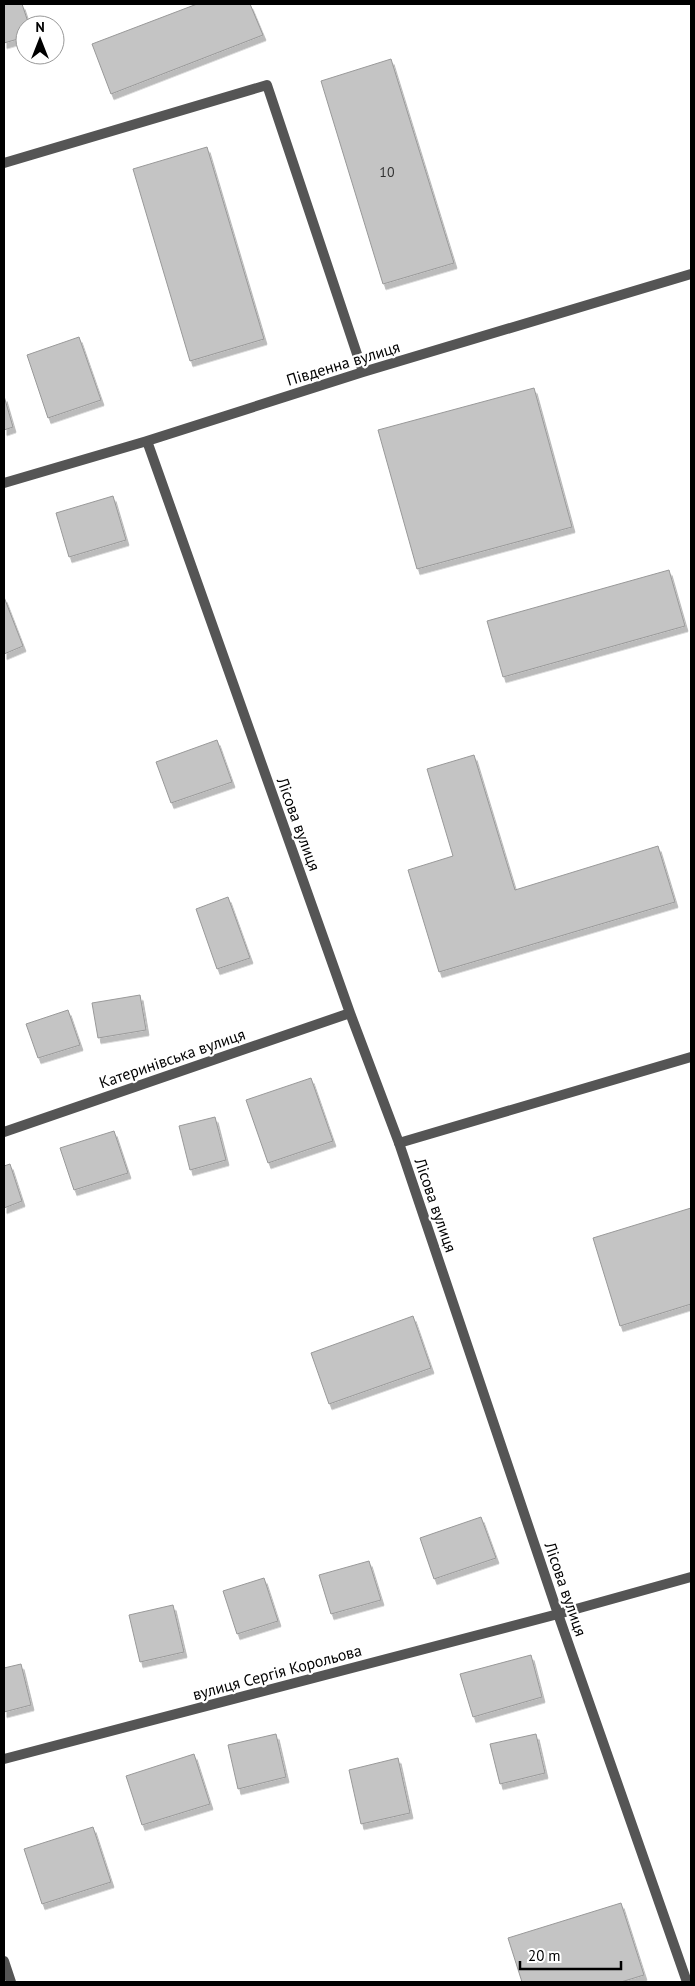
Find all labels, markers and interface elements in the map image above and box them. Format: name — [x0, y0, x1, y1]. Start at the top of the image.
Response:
north arrow — [15, 15, 65, 65]
text: N — [35, 18, 45, 36]
house number: 10 — [379, 163, 395, 181]
street label: Південна вулиця — [284, 336, 402, 390]
street label: Лісова вулиця — [272, 773, 325, 874]
street label: Катеринівська вулиця — [96, 1024, 248, 1092]
street label: Лісова вулиця — [410, 1154, 461, 1255]
street label: Лісова вулиця — [540, 1538, 591, 1639]
street label: вулиця Сергія Корольова — [190, 1640, 364, 1704]
scale bar — [520, 1938, 621, 1970]
text: 20 m — [528, 1946, 561, 1965]

